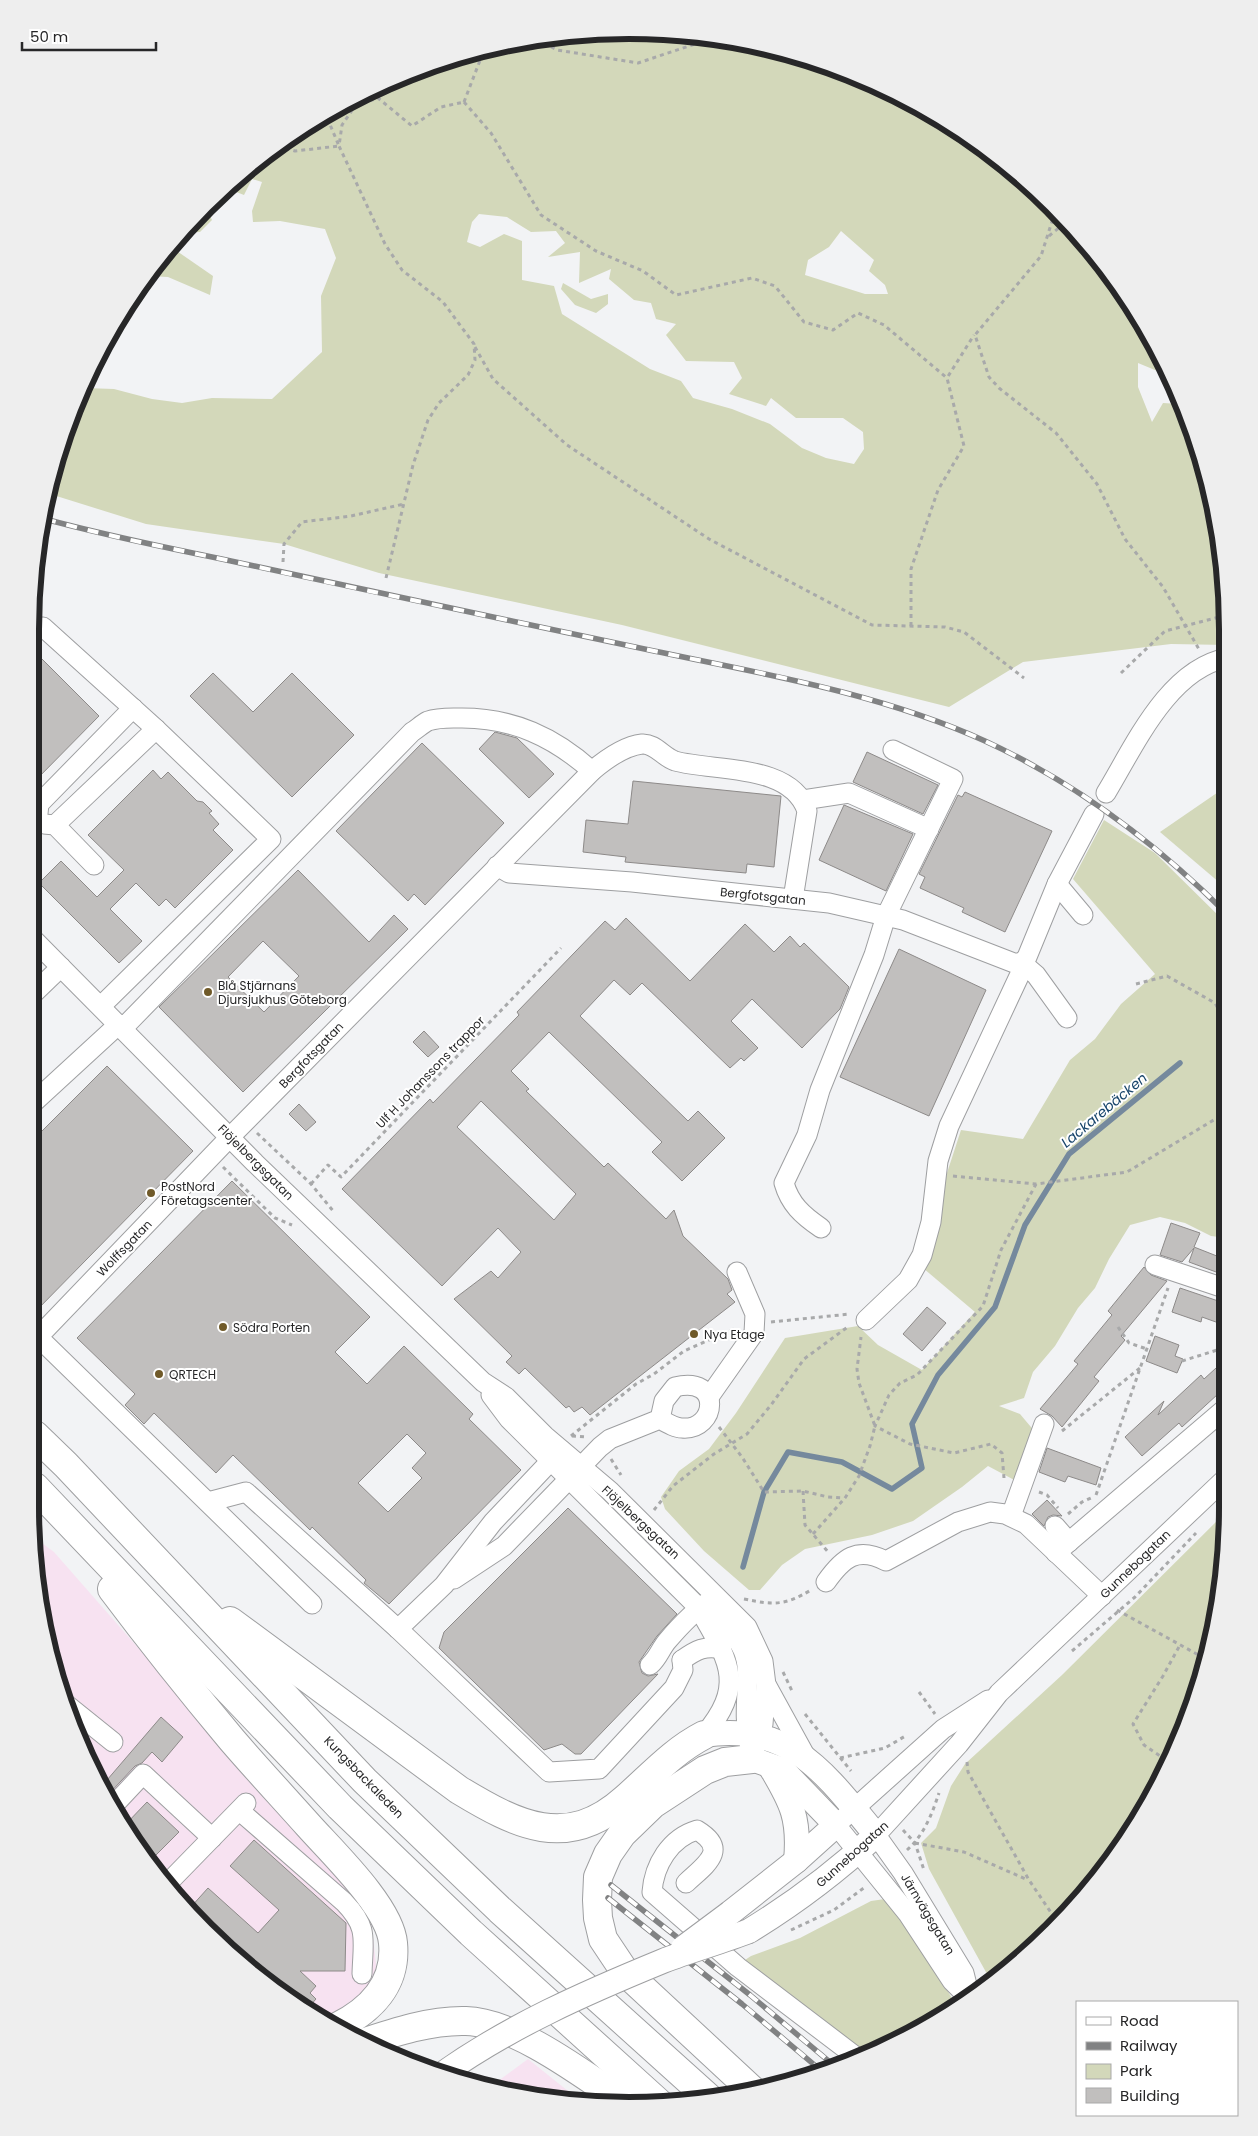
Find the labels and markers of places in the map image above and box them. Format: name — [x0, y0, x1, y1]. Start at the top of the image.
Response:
place label: Blå Stjärnans Djursjukhus Göteborg — [218, 977, 347, 1008]
marker: Blå Stjärnans Djursjukhus Göteborg — [202, 986, 214, 998]
place label: PostNord Företagscenter — [161, 1178, 253, 1209]
marker: PostNord Företagscenter — [145, 1187, 157, 1199]
place label: Södra Porten — [233, 1319, 310, 1336]
marker: Södra Porten — [217, 1321, 229, 1333]
place label: Nya Etage — [704, 1326, 765, 1343]
marker: Nya Etage — [688, 1328, 700, 1340]
place label: QRTECH — [169, 1366, 216, 1383]
marker: QRTECH — [153, 1368, 165, 1380]

